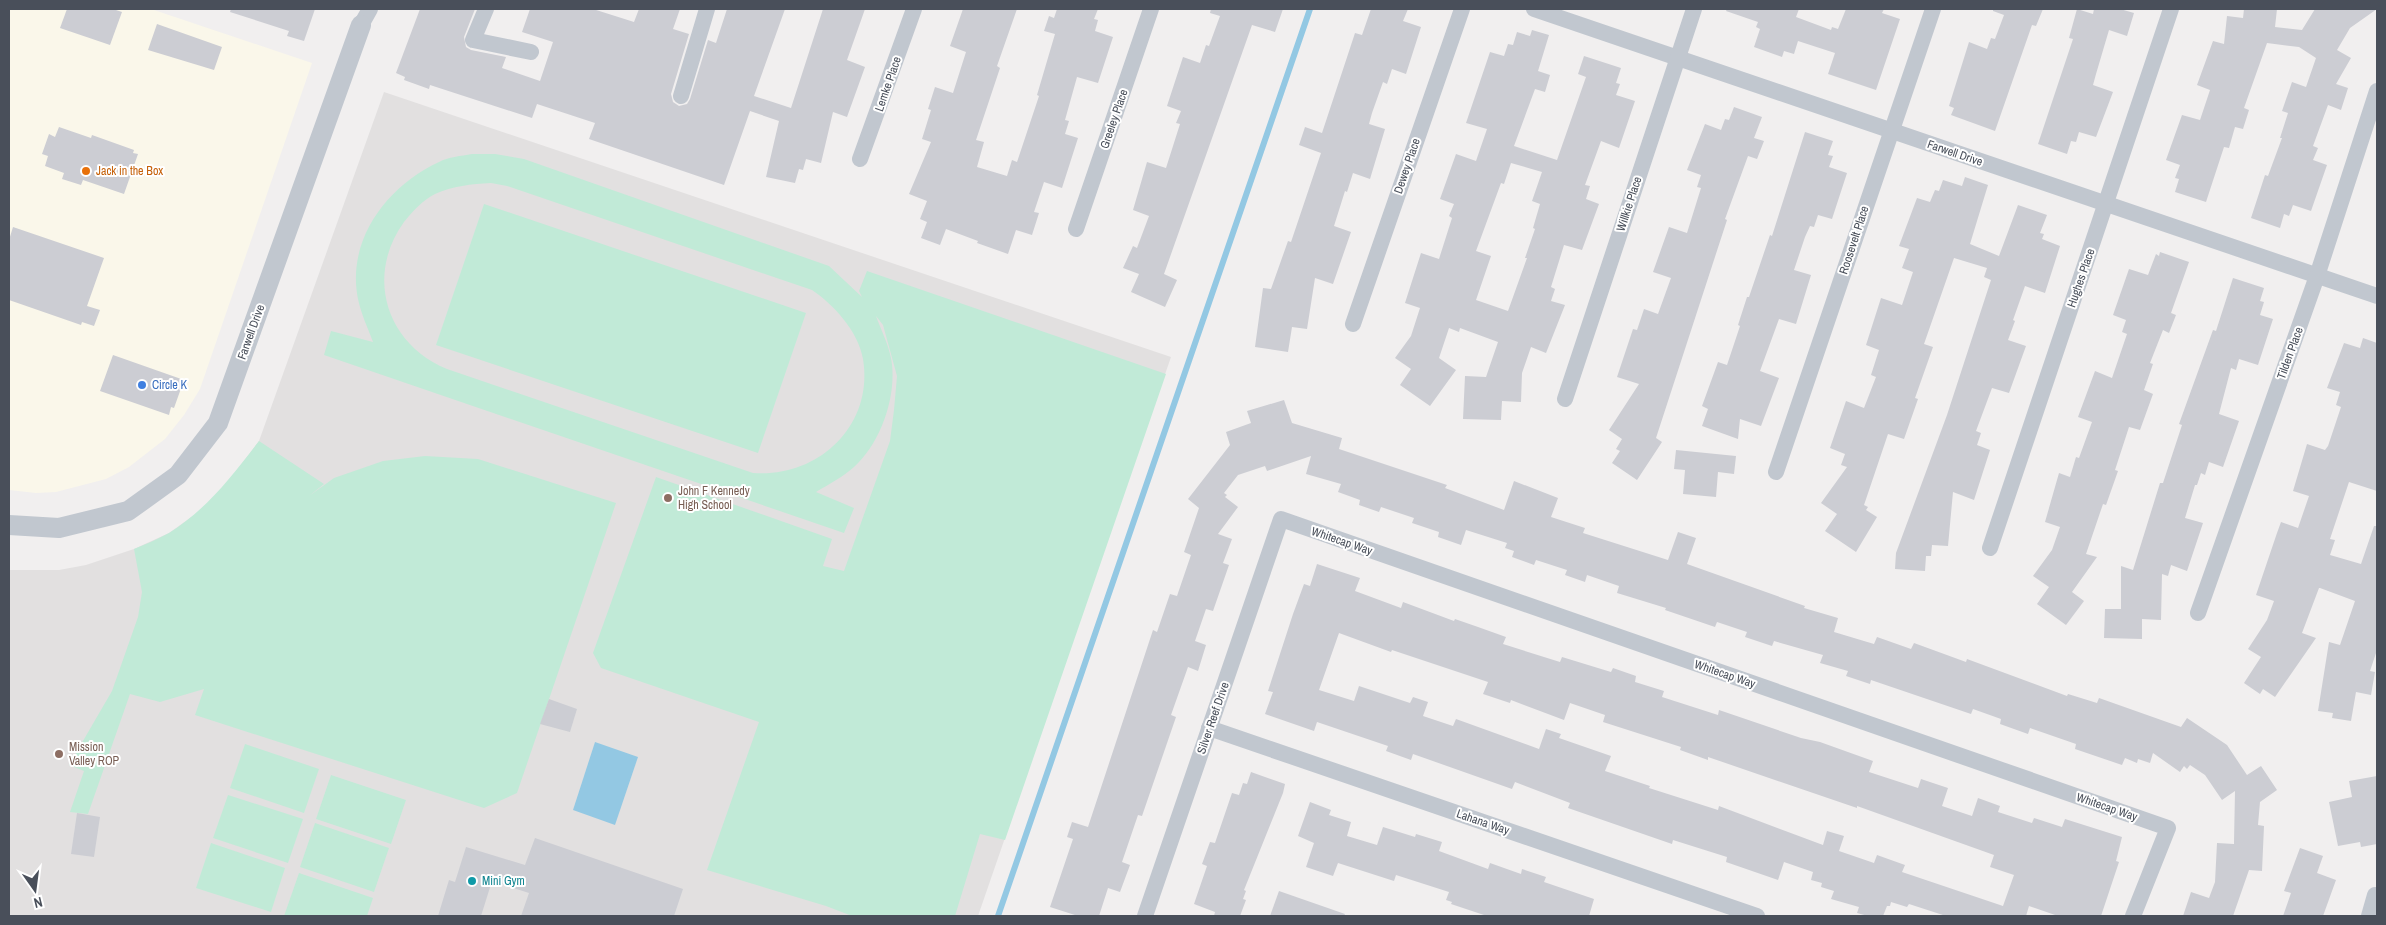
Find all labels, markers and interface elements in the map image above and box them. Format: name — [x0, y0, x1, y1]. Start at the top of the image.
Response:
street label: Lemke Place — [871, 54, 905, 114]
street label: Greeley Place — [1096, 87, 1132, 151]
street label: Dewey Place — [1390, 136, 1424, 196]
street label: Farwell Drive — [1925, 136, 1985, 170]
place label: Jack in the Box — [96, 163, 163, 179]
marker: Jack in the Box — [80, 165, 92, 177]
street label: Willkie Place — [1613, 174, 1645, 234]
street label: Roosevelt Place — [1835, 204, 1873, 276]
street label: Hughes Place — [2063, 246, 2099, 310]
street label: Farwell Drive — [234, 302, 268, 362]
street label: Tilden Place — [2273, 325, 2307, 381]
place label: Circle K — [152, 377, 187, 393]
marker: Circle K — [136, 379, 148, 391]
place label: John F Kennedy High School — [678, 483, 750, 513]
marker: John F Kennedy High School — [662, 492, 674, 504]
street label: Whitecap Way — [1309, 523, 1375, 559]
street label: Whitecap Way — [1692, 656, 1758, 692]
street label: Silver Reef Drive — [1193, 680, 1233, 756]
place label: Mission Valley ROP — [69, 739, 120, 769]
marker: Mission Valley ROP — [53, 748, 65, 760]
street label: Whitecap Way — [2074, 789, 2140, 825]
street label: Lahana Way — [1454, 806, 1512, 839]
north arrow — [10, 865, 60, 915]
place label: Mini Gym — [482, 873, 525, 889]
marker: Mini Gym — [466, 875, 478, 887]
text: N — [32, 893, 44, 912]

